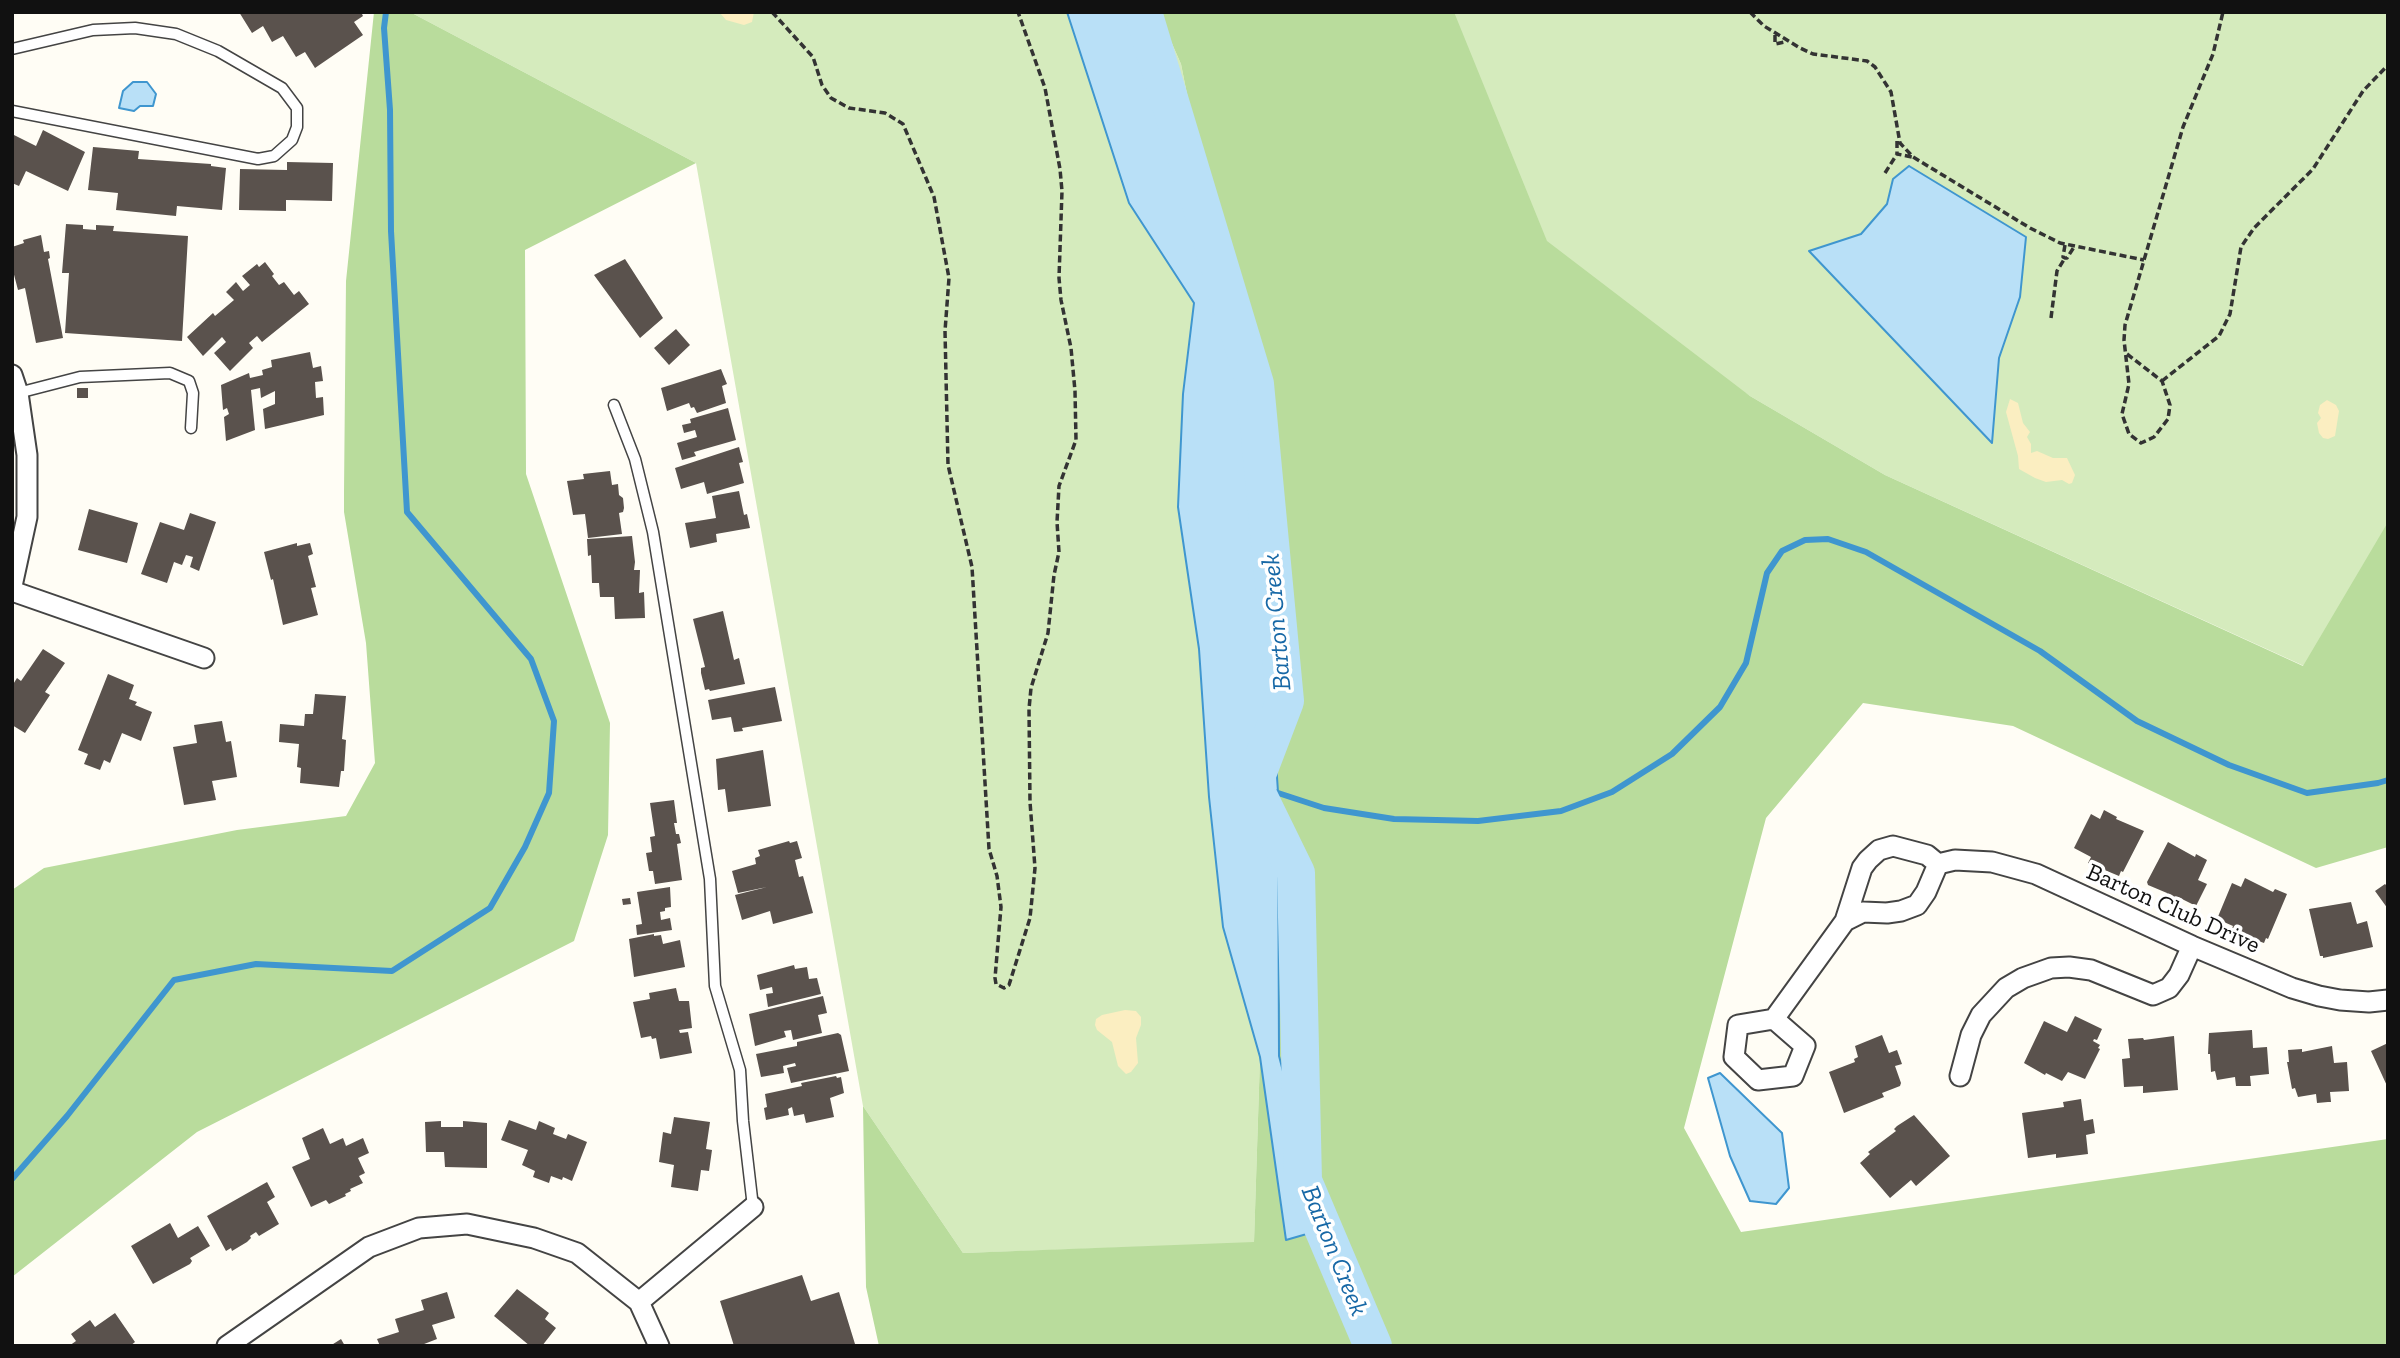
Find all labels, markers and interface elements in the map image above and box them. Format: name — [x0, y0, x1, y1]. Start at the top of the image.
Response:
water label: Barton Creek — [1255, 552, 1299, 692]
street label: Barton Club Drive — [2082, 858, 2264, 960]
water label: Barton Creek — [1294, 1181, 1374, 1321]

